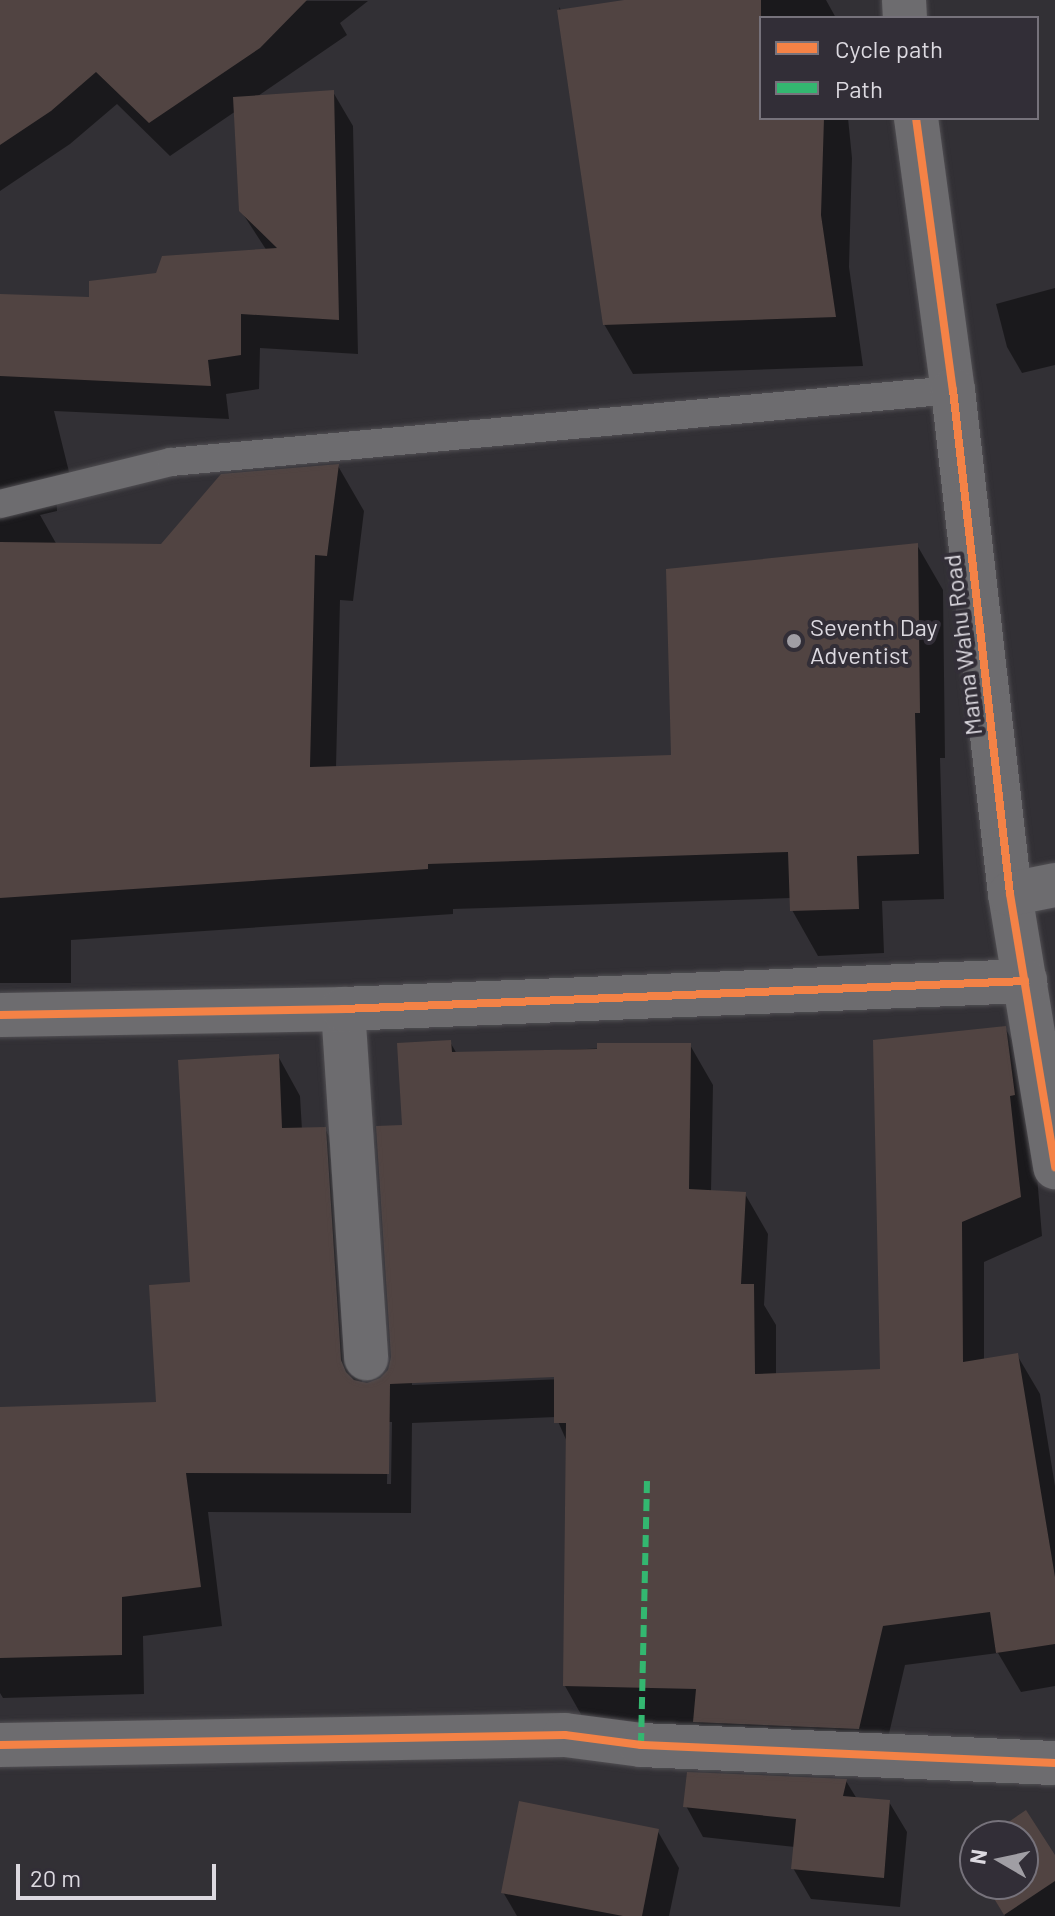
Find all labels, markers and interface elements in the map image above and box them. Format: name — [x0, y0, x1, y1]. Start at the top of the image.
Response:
legend — [759, 16, 1039, 120]
text: Cycle path — [835, 34, 943, 63]
text: Path — [835, 74, 883, 103]
street label: Mama Wahu Road — [937, 553, 987, 737]
place label: Seventh Day Adventist — [810, 613, 938, 669]
marker: Seventh Day Adventist — [785, 632, 803, 650]
north arrow — [959, 1820, 1039, 1900]
text: N — [963, 1847, 991, 1866]
scale bar — [20, 1848, 220, 1898]
text: 20 m — [30, 1863, 81, 1892]

